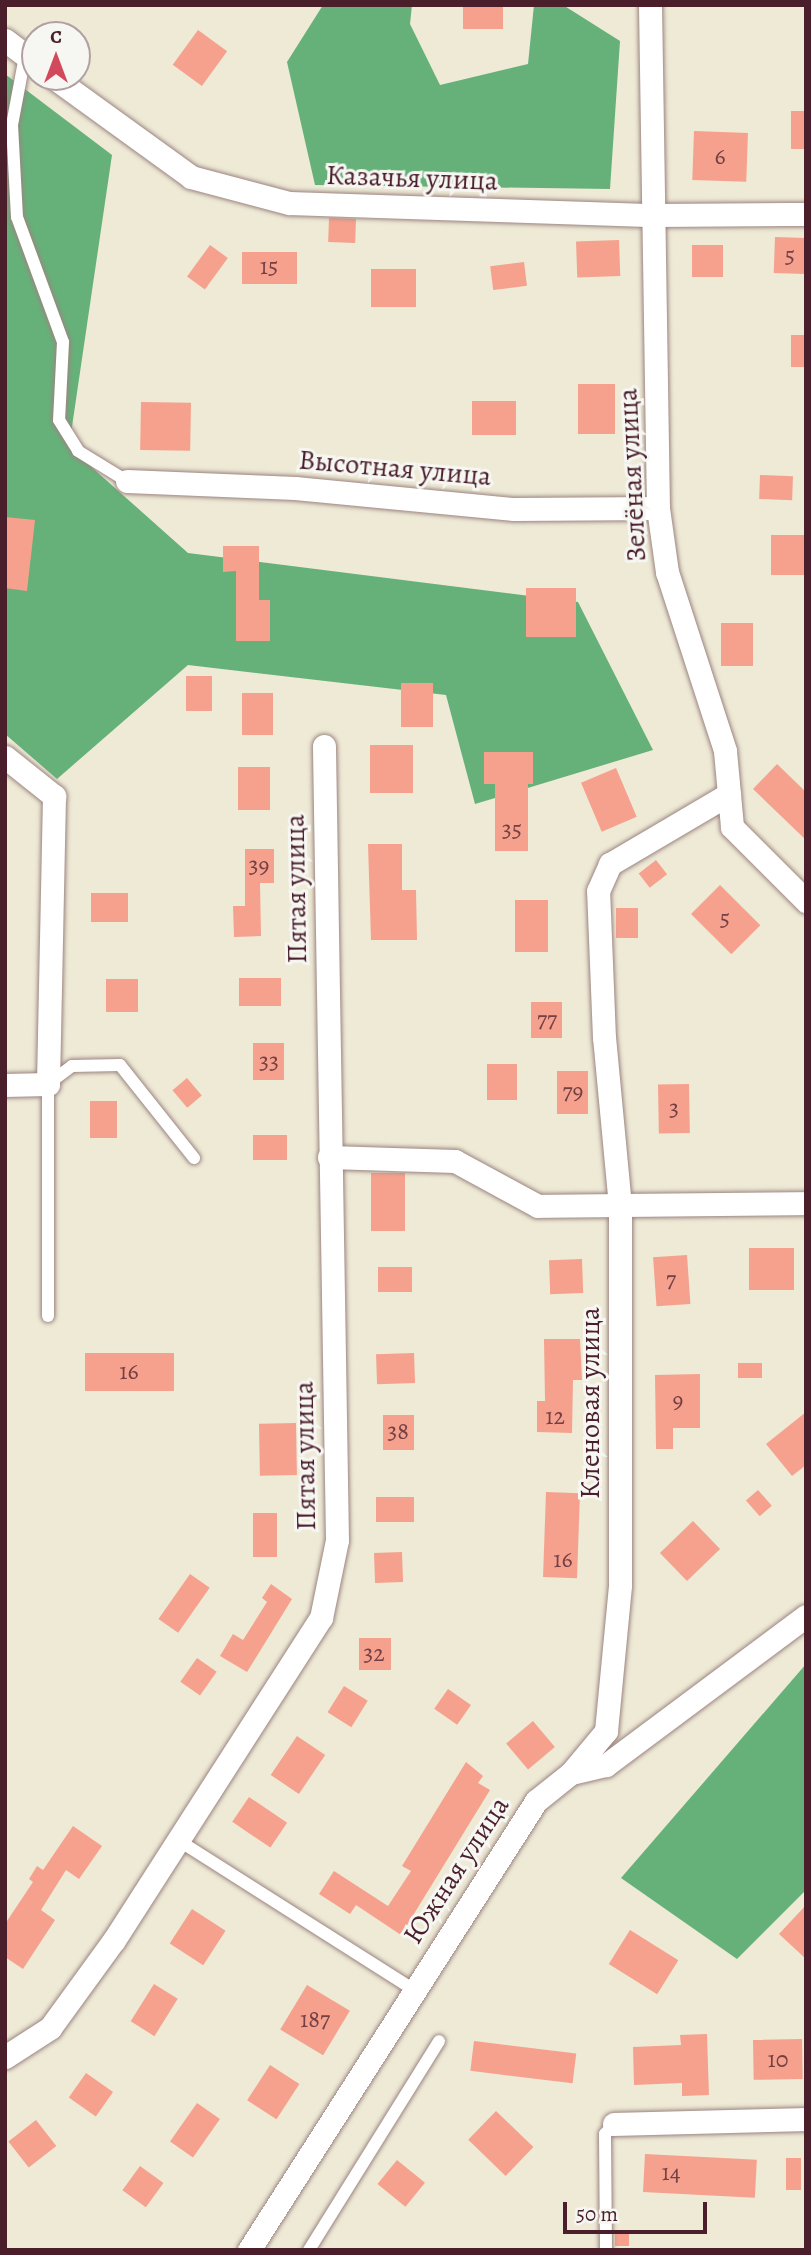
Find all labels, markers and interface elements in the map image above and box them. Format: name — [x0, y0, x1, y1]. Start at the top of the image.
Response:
north arrow — [21, 21, 91, 91]
text: С — [50, 24, 62, 50]
house number: 6 — [714, 143, 726, 171]
street label: Казачья улица — [326, 158, 498, 198]
house number: 5 — [785, 242, 795, 270]
house number: 15 — [260, 253, 278, 281]
street label: Зелёная улица — [611, 387, 653, 563]
street label: Высотная улица — [297, 443, 493, 493]
street label: Пятая улица — [278, 814, 314, 964]
house number: 35 — [502, 816, 522, 844]
house number: 39 — [249, 852, 269, 880]
house number: 5 — [720, 905, 730, 933]
house number: 77 — [537, 1006, 557, 1034]
house number: 33 — [259, 1048, 279, 1076]
house number: 79 — [563, 1078, 583, 1106]
house number: 3 — [669, 1095, 679, 1123]
house number: 7 — [666, 1266, 676, 1294]
street label: Кленовая улица — [573, 1307, 607, 1499]
house number: 16 — [119, 1358, 139, 1386]
street label: Пятая улица — [287, 1381, 323, 1531]
house number: 9 — [673, 1387, 683, 1415]
house number: 12 — [545, 1403, 565, 1431]
house number: 38 — [387, 1418, 409, 1446]
house number: 16 — [553, 1546, 573, 1574]
house number: 32 — [363, 1640, 385, 1668]
street label: Южная улица — [396, 1790, 516, 1950]
house number: 187 — [300, 2006, 330, 2034]
house number: 10 — [768, 2046, 788, 2074]
house number: 14 — [661, 2159, 681, 2187]
scale bar — [566, 2188, 710, 2232]
text: 50 m — [576, 2200, 618, 2228]

